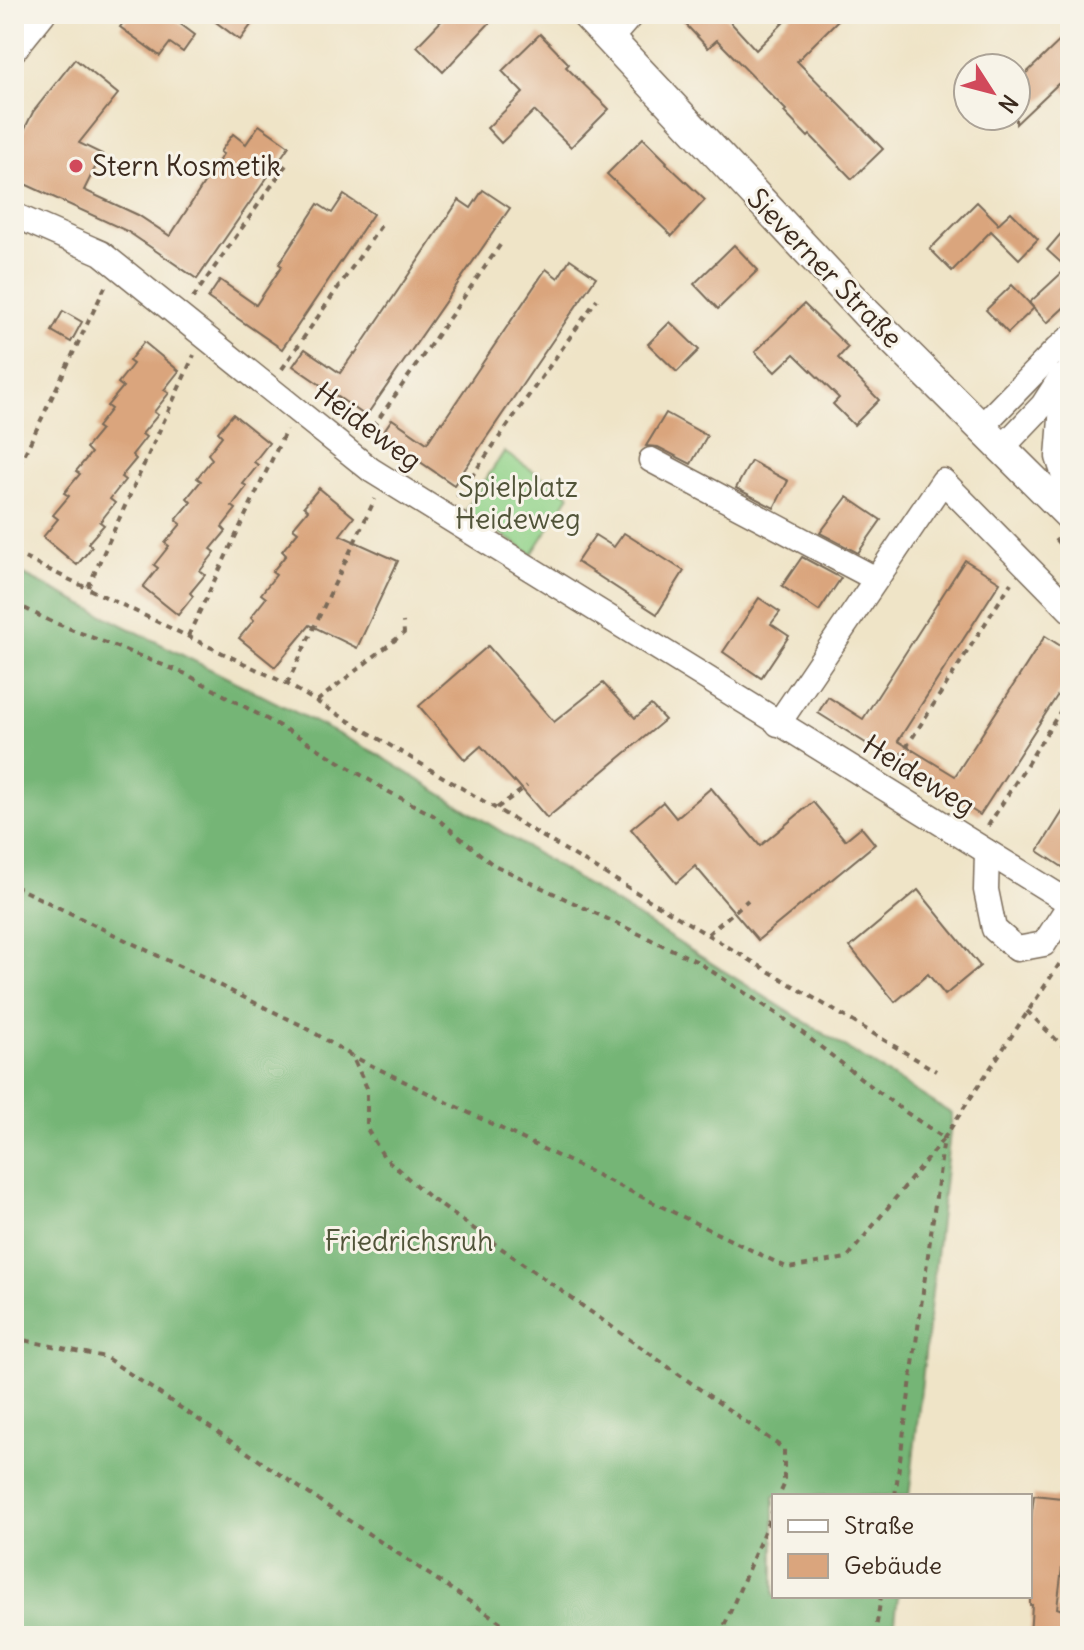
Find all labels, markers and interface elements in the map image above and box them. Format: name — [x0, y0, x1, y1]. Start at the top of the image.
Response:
north arrow — [952, 52, 1032, 132]
text: N — [992, 89, 1024, 118]
place label: Stern Kosmetik — [92, 148, 281, 184]
marker: Stern Kosmetik — [67, 157, 85, 175]
street label: Sieverner Straße — [740, 181, 910, 355]
street label: Heideweg — [307, 374, 429, 478]
park label: Spielplatz Heideweg — [455, 469, 581, 537]
street label: Heideweg — [856, 727, 982, 823]
park label: Friedrichsruh — [325, 1223, 493, 1259]
legend — [772, 1494, 1032, 1598]
text: Straße — [844, 1510, 914, 1540]
text: Gebäude — [844, 1550, 942, 1580]

